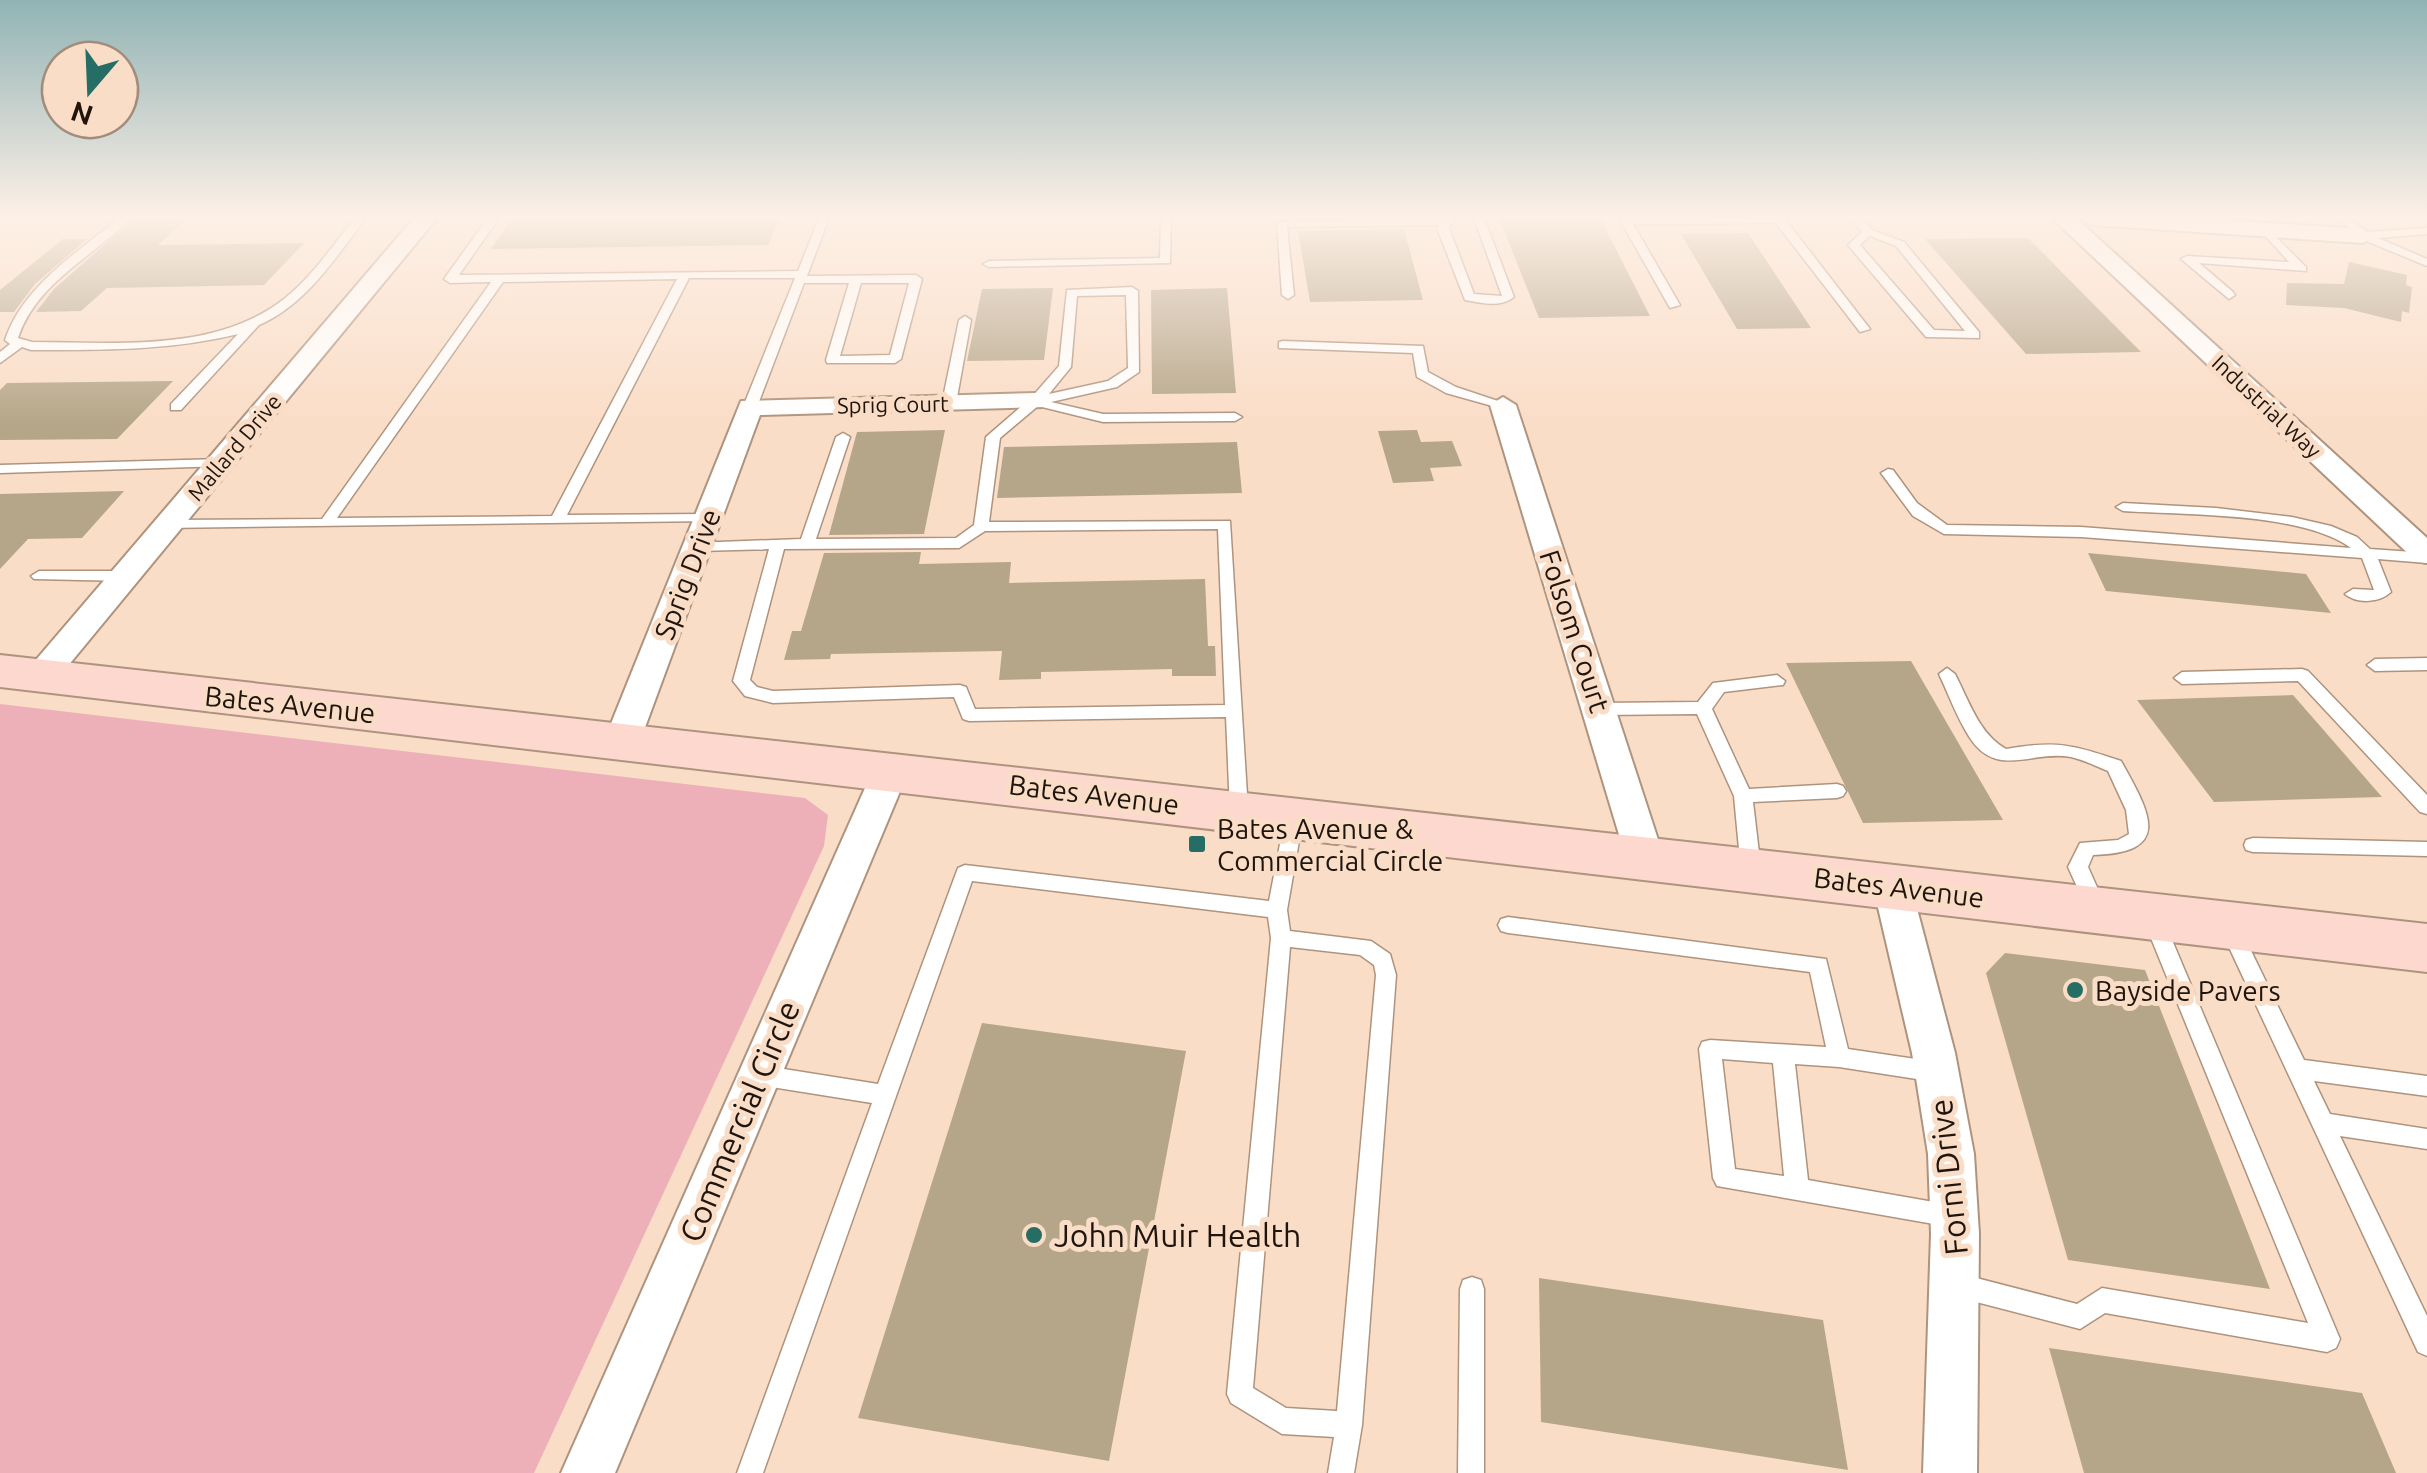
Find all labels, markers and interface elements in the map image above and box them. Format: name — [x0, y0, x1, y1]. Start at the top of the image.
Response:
north arrow — [40, 40, 140, 140]
text: N — [67, 96, 97, 132]
street label: Industrial Way — [2207, 349, 2327, 463]
street label: Mallard Drive — [182, 389, 286, 505]
street label: Sprig Court — [837, 391, 949, 417]
street label: Sprig Drive — [648, 504, 726, 644]
street label: Folsom Court — [1534, 546, 1616, 716]
street label: Bates Avenue — [203, 680, 377, 728]
street label: Bates Avenue — [1007, 768, 1181, 820]
place label: Bates Avenue & Commercial Circle — [1217, 813, 1443, 876]
marker: Bates Avenue & Commercial Circle — [1186, 833, 1208, 855]
street label: Bates Avenue — [1812, 861, 1986, 913]
place label: Bayside Pavers — [2095, 975, 2281, 1006]
marker: Bayside Pavers — [2064, 979, 2086, 1001]
street label: Commercial Circle — [672, 995, 806, 1247]
street label: Forni Drive — [1922, 1097, 1974, 1257]
place label: John Muir Health — [1054, 1217, 1301, 1253]
marker: John Muir Health — [1023, 1224, 1045, 1246]

